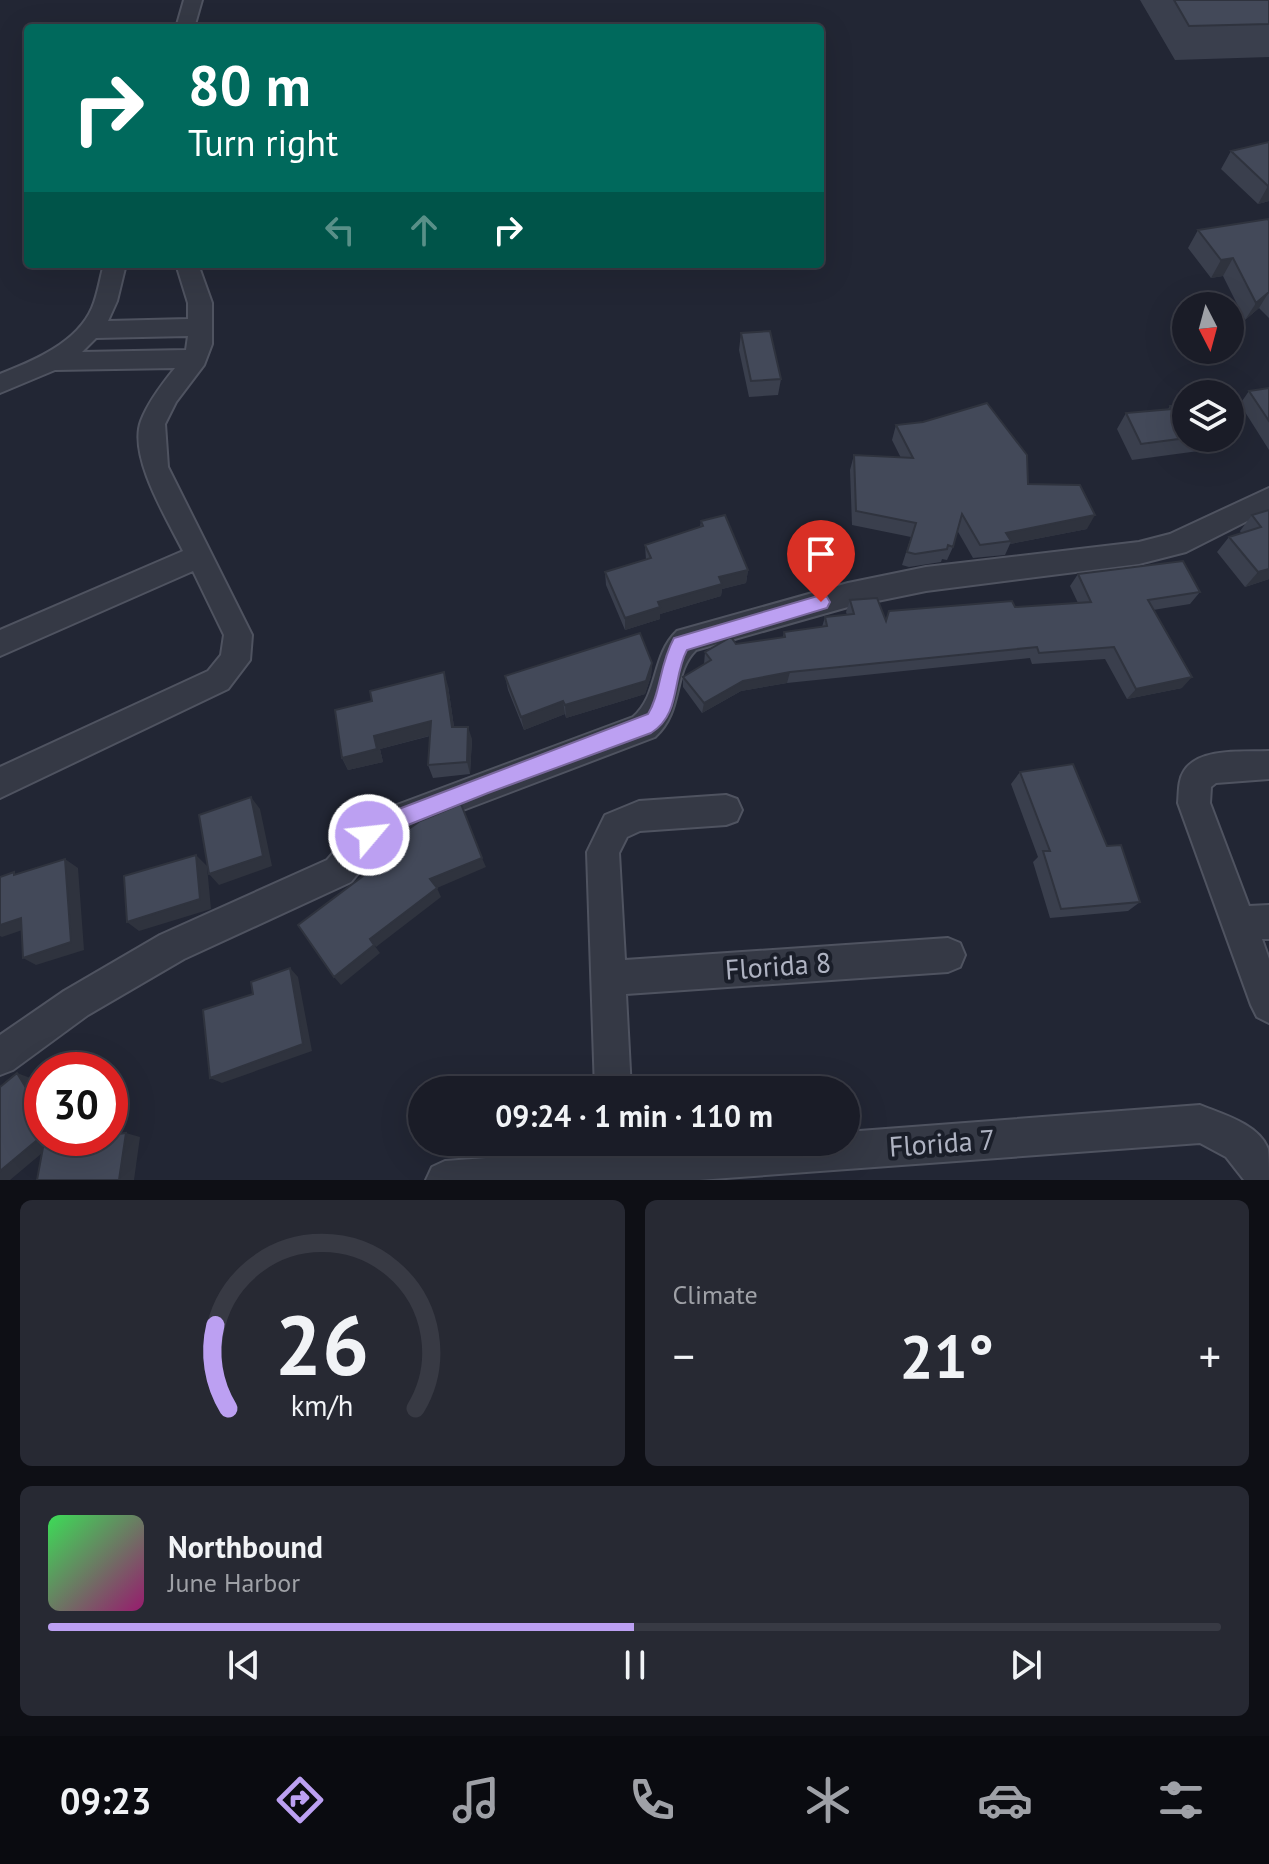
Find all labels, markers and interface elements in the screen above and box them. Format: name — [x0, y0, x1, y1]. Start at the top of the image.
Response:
text: 80 m — [188, 49, 311, 121]
icon: right — [56, 56, 160, 160]
text: Turn right — [188, 119, 338, 166]
icon: left — [318, 208, 362, 252]
icon: ahead — [402, 208, 446, 252]
icon: right — [486, 208, 530, 252]
north arrow — [1172, 292, 1244, 364]
map controls — [1172, 292, 1244, 452]
button: layers — [1172, 380, 1244, 452]
pin — [787, 520, 855, 602]
icon: arrive — [799, 532, 843, 576]
position arrow — [327, 793, 411, 877]
street label: Florida 8 — [724, 943, 832, 988]
speed limit sign: 30 — [24, 1052, 128, 1156]
text: 09:24 · 1 min · 110 m — [495, 1096, 773, 1135]
street label: Florida 7 — [888, 1120, 996, 1165]
text: Climate — [673, 1278, 758, 1311]
text: 26 — [275, 1290, 369, 1398]
text: 21° — [900, 1317, 994, 1395]
text: − — [673, 1327, 695, 1384]
text: + — [1199, 1327, 1221, 1384]
text: km/h — [291, 1387, 354, 1424]
text: Northbound — [168, 1527, 323, 1566]
text: June Harbor — [168, 1566, 300, 1599]
icon: previous — [222, 1643, 266, 1687]
icon: pause — [613, 1643, 657, 1687]
icon: next — [1004, 1643, 1048, 1687]
icon: directions — [272, 1772, 328, 1828]
icon: music — [448, 1772, 504, 1828]
icon: phone — [624, 1772, 680, 1828]
icon: climate — [800, 1772, 856, 1828]
icon: car — [977, 1772, 1033, 1828]
icon: filters — [1153, 1772, 1209, 1828]
text: 09:23 — [60, 1777, 151, 1824]

